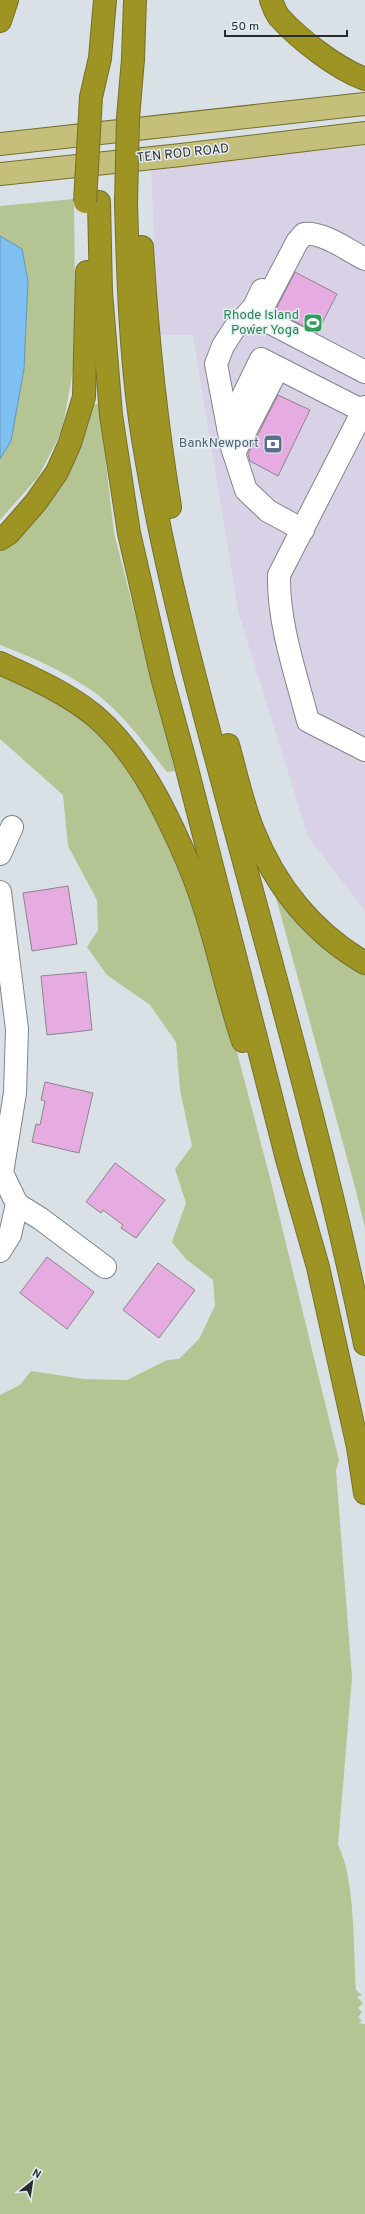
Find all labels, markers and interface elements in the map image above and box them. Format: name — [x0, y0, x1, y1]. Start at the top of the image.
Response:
scale bar — [225, 12, 347, 38]
text: 50 m — [231, 19, 259, 35]
street label: TEN ROD ROAD — [136, 141, 230, 167]
place label: Rhode Island Power Yoga — [223, 308, 299, 339]
sports icon: Rhode Island Power Yoga — [302, 312, 324, 334]
bank icon: BankNewport — [262, 433, 284, 455]
place label: BankNewport — [179, 436, 259, 452]
north arrow — [12, 2162, 52, 2202]
text: N — [30, 2166, 43, 2182]

